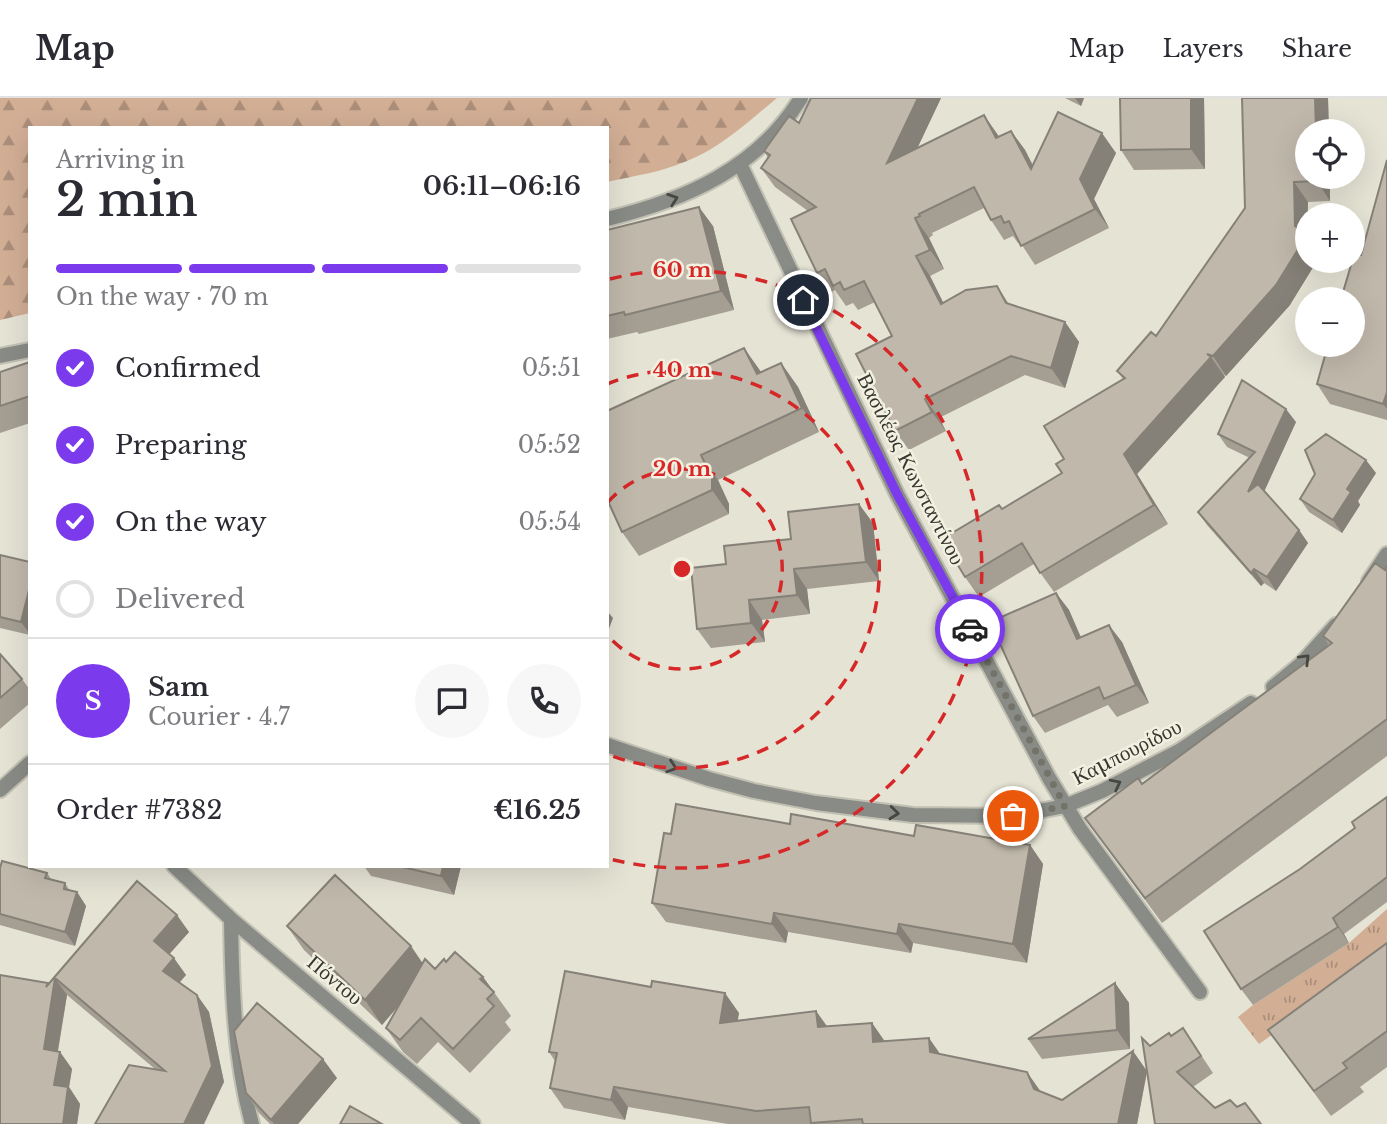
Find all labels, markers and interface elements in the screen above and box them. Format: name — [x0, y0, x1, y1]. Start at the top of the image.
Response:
text: Map — [35, 28, 115, 69]
text: Map — [1069, 34, 1125, 63]
text: Layers — [1163, 34, 1244, 63]
text: Share — [1282, 34, 1352, 63]
map controls — [1295, 119, 1365, 357]
button: locate — [1295, 119, 1365, 189]
text: Arriving in — [56, 146, 185, 174]
text: 06:11–06:16 — [423, 170, 581, 202]
text: 2 min — [56, 171, 198, 228]
one-way arrow — [666, 193, 678, 207]
button: + — [1295, 203, 1365, 273]
text: 60 m — [653, 257, 711, 283]
pin — [773, 270, 833, 330]
icon: home — [784, 281, 822, 319]
text: On the way · 70 m — [56, 283, 269, 311]
button: − — [1295, 287, 1365, 357]
icon: check — [56, 349, 94, 387]
text: Confirmed — [115, 352, 260, 384]
text: 05:51 — [522, 354, 581, 382]
text: 40 m — [653, 357, 711, 383]
street label: Βασιλέως Κωνσταντίνου — [851, 369, 971, 569]
icon: check — [56, 426, 94, 464]
text: Preparing — [115, 429, 247, 461]
text: 05:52 — [518, 431, 581, 459]
text: 20 m — [653, 456, 711, 482]
icon: check — [56, 503, 94, 541]
text: On the way — [115, 506, 267, 538]
text: 05:54 — [518, 508, 581, 536]
centre of rings — [670, 557, 694, 581]
text: Delivered — [115, 583, 245, 615]
courier — [935, 594, 1005, 664]
icon: car — [951, 610, 989, 648]
one-way arrow — [1297, 655, 1309, 667]
button: chat — [415, 664, 489, 738]
button: phone — [507, 664, 581, 738]
text: Sam — [148, 671, 209, 703]
text: S — [84, 685, 102, 717]
text: Courier · 4.7 — [148, 703, 290, 731]
street label: Καμπουρίδου — [1068, 713, 1186, 791]
one-way arrow — [665, 759, 678, 773]
one-way arrow — [1109, 779, 1121, 793]
pin — [983, 786, 1043, 846]
text: Order #7382 — [56, 794, 223, 826]
text: €16.25 — [493, 794, 581, 826]
icon: bag — [994, 797, 1032, 835]
one-way arrow — [889, 805, 900, 820]
street label: Πόντου — [302, 949, 368, 1011]

